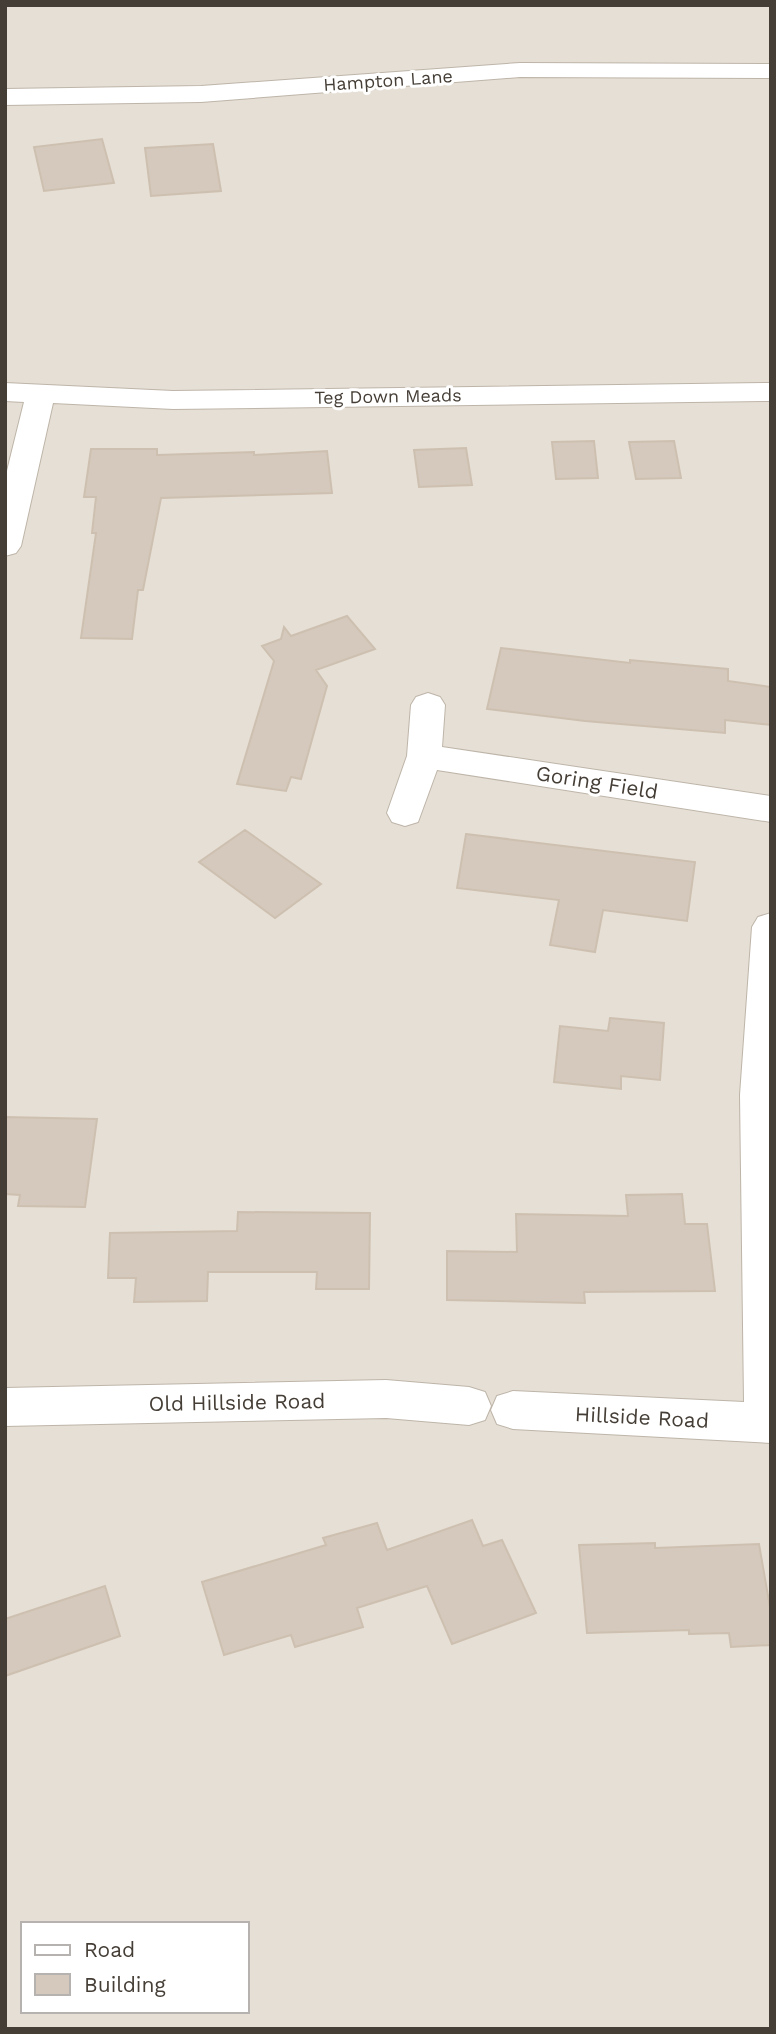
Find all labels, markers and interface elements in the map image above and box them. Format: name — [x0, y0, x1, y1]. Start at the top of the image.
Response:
street label: Hampton Lane — [323, 65, 453, 95]
street label: Teg Down Meads — [314, 384, 462, 408]
street label: Goring Field — [534, 760, 660, 804]
street label: Old Hillside Road — [148, 1388, 326, 1416]
street label: Hillside Road — [574, 1401, 710, 1433]
legend — [21, 1922, 248, 2013]
text: Road — [84, 1937, 135, 1962]
text: Building — [84, 1972, 166, 1997]

